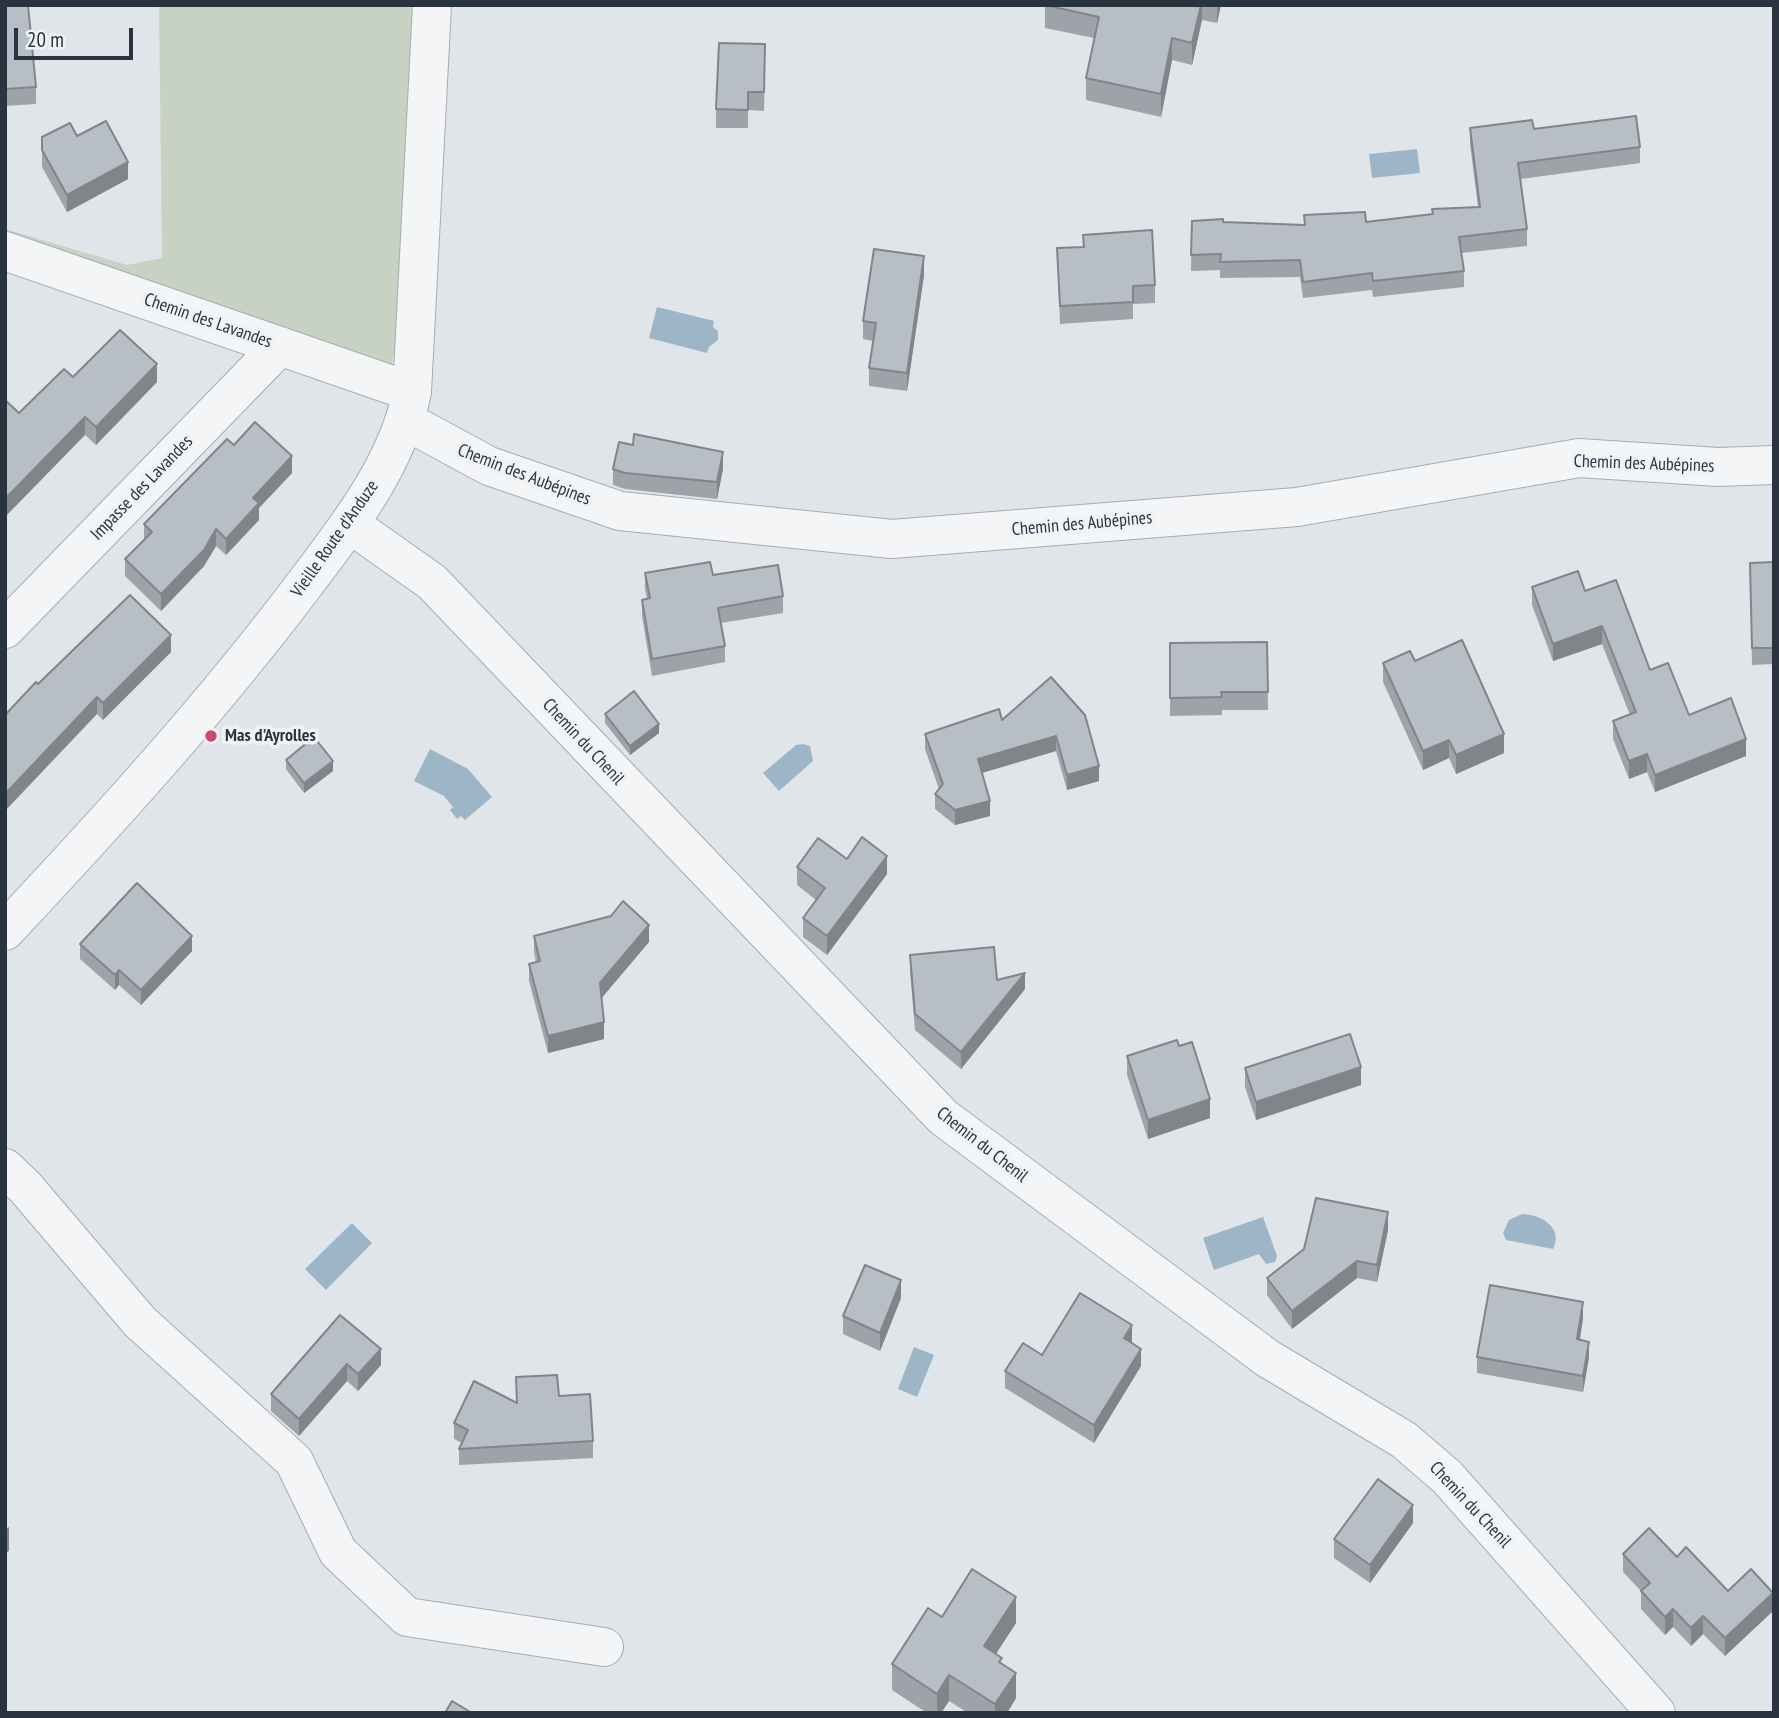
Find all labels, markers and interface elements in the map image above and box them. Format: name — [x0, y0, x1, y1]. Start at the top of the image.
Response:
scale bar — [18, 14, 136, 58]
text: 20 m — [27, 26, 64, 53]
street label: Chemin des Lavandes — [141, 289, 275, 353]
street label: Impasse des Lavandes — [87, 431, 197, 545]
street label: Chemin des Aubépines — [454, 440, 594, 510]
street label: Chemin des Aubépines — [1573, 451, 1715, 477]
street label: Vieille Route d'Anduze — [287, 476, 383, 602]
street label: Chemin des Aubépines — [1011, 507, 1153, 541]
street label: Chemin du Chenil — [538, 694, 628, 790]
place label: Mas d'Ayrolles — [225, 725, 316, 747]
marker: Mas d'Ayrolles — [203, 728, 219, 744]
street label: Chemin du Chenil — [932, 1103, 1032, 1187]
street label: Chemin du Chenil — [1425, 1457, 1515, 1553]

